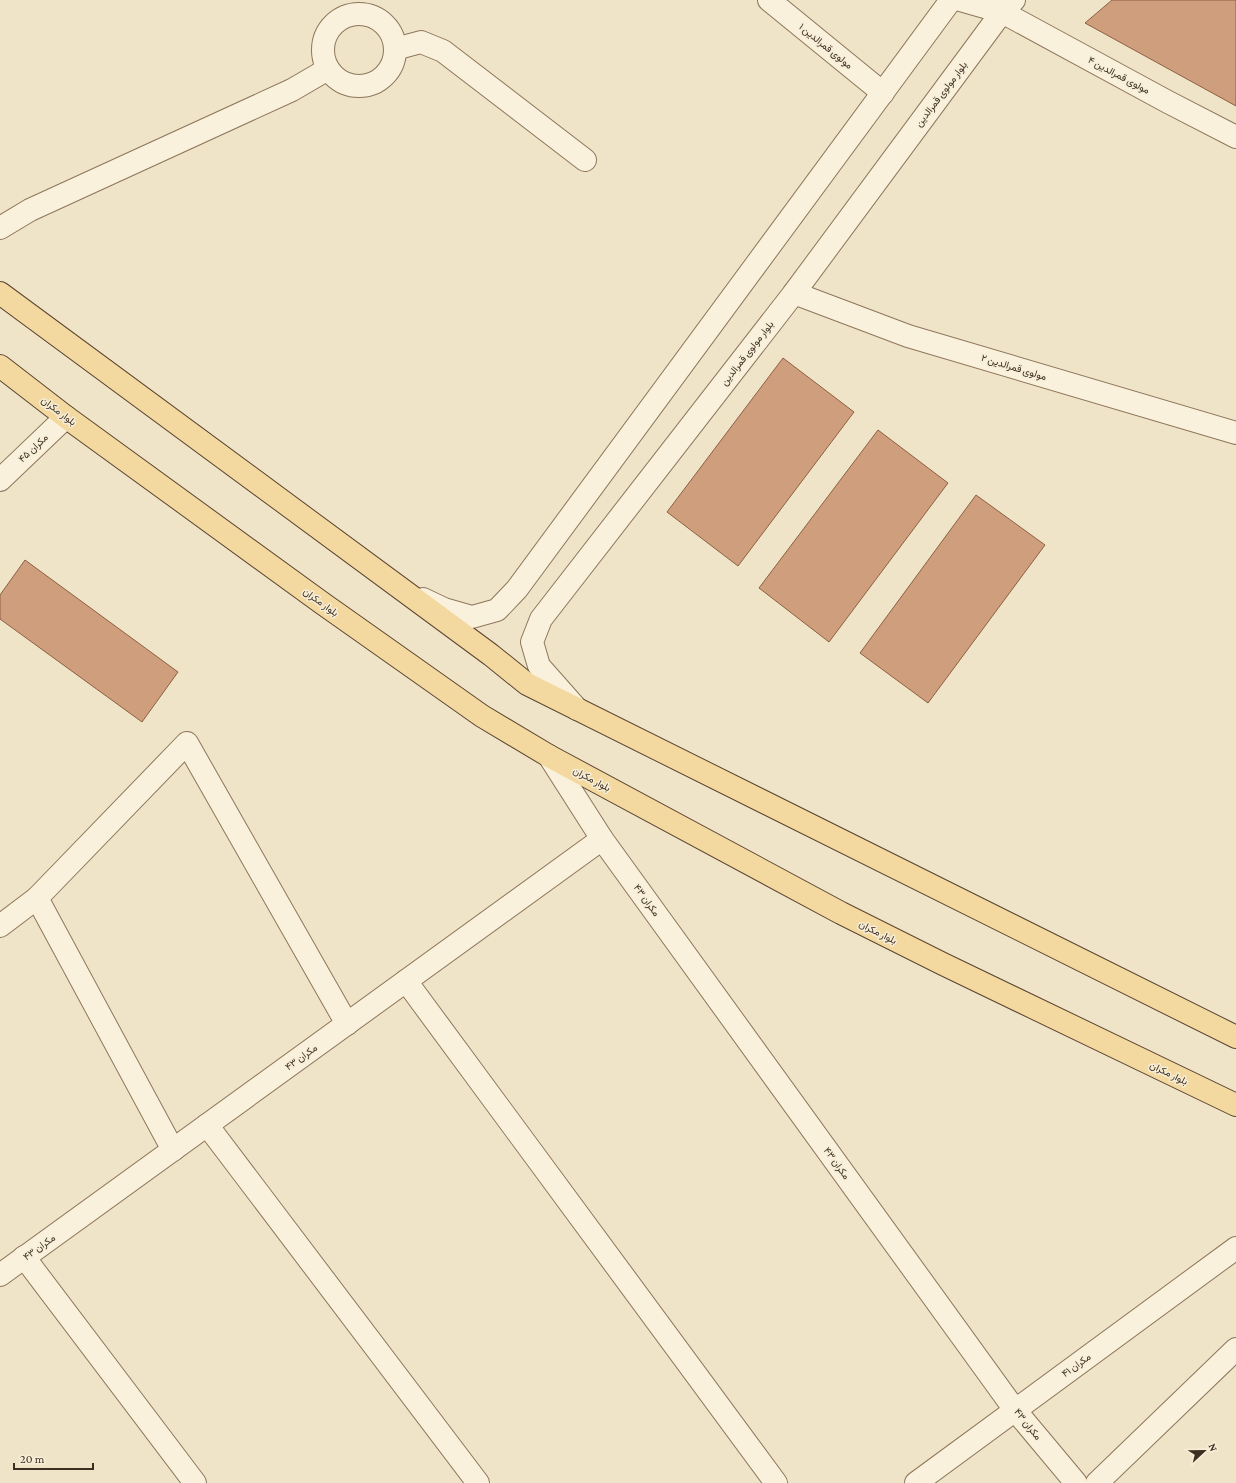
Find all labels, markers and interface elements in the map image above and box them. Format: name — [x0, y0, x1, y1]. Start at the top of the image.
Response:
street label: مولوی قمرالدین ۱ — [796, 21, 855, 72]
street label: مولوی قمرالدین ۴ — [1086, 54, 1152, 97]
street label: بلوار مولوی قمرالدین — [913, 59, 970, 129]
street label: بلوار مولوی قمرالدین — [718, 318, 776, 388]
street label: مولوی قمرالدین ۲ — [980, 352, 1048, 383]
street label: بلوار مکران — [39, 394, 79, 429]
street label: مکران ۴۵ — [16, 432, 51, 465]
street label: بلوار مکران — [301, 586, 341, 619]
street label: بلوار مکران — [571, 765, 613, 794]
street label: مکران ۴۳ — [631, 882, 662, 919]
street label: بلوار مکران — [857, 918, 899, 947]
street label: مکران ۴۳ — [283, 1042, 320, 1073]
street label: بلوار مکران — [1148, 1059, 1190, 1088]
street label: مکران ۴۳ — [821, 1145, 852, 1182]
street label: مکران ۴۳ — [21, 1232, 58, 1263]
street label: مکران ۴۱ — [1059, 1351, 1093, 1380]
street label: مکران ۴۳ — [1011, 1406, 1044, 1442]
north arrow — [1184, 1431, 1224, 1471]
text: N — [1206, 1442, 1220, 1453]
scale bar — [14, 1445, 93, 1471]
text: 20 m — [20, 1452, 45, 1466]

